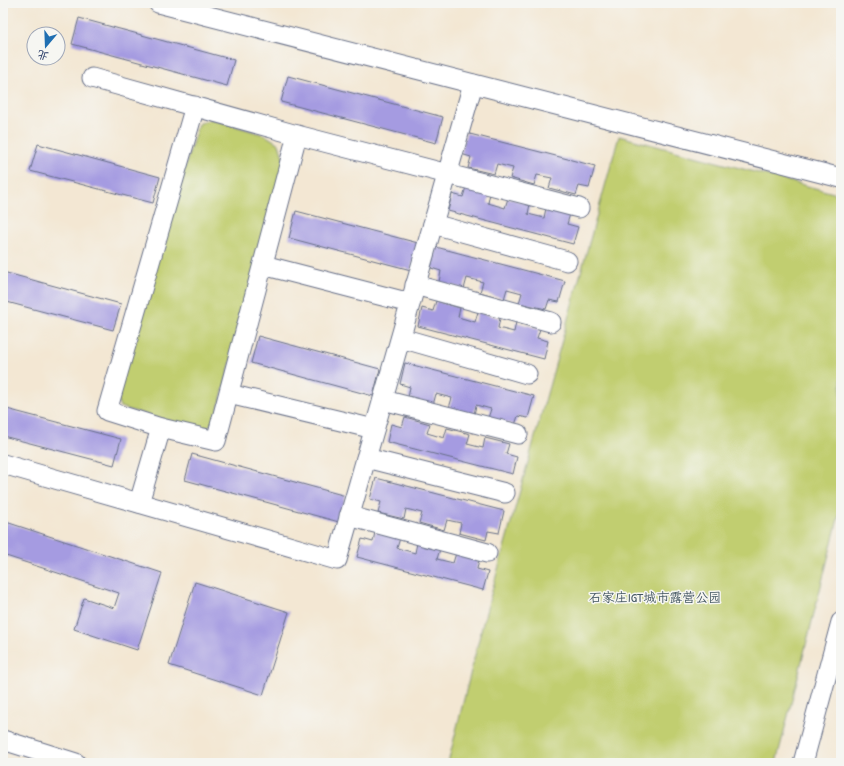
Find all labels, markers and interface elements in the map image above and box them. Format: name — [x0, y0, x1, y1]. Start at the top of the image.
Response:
north arrow — [26, 26, 66, 66]
text: 北 — [35, 47, 50, 64]
park label: 石家庄IGT城市露营公园 — [589, 588, 721, 606]

